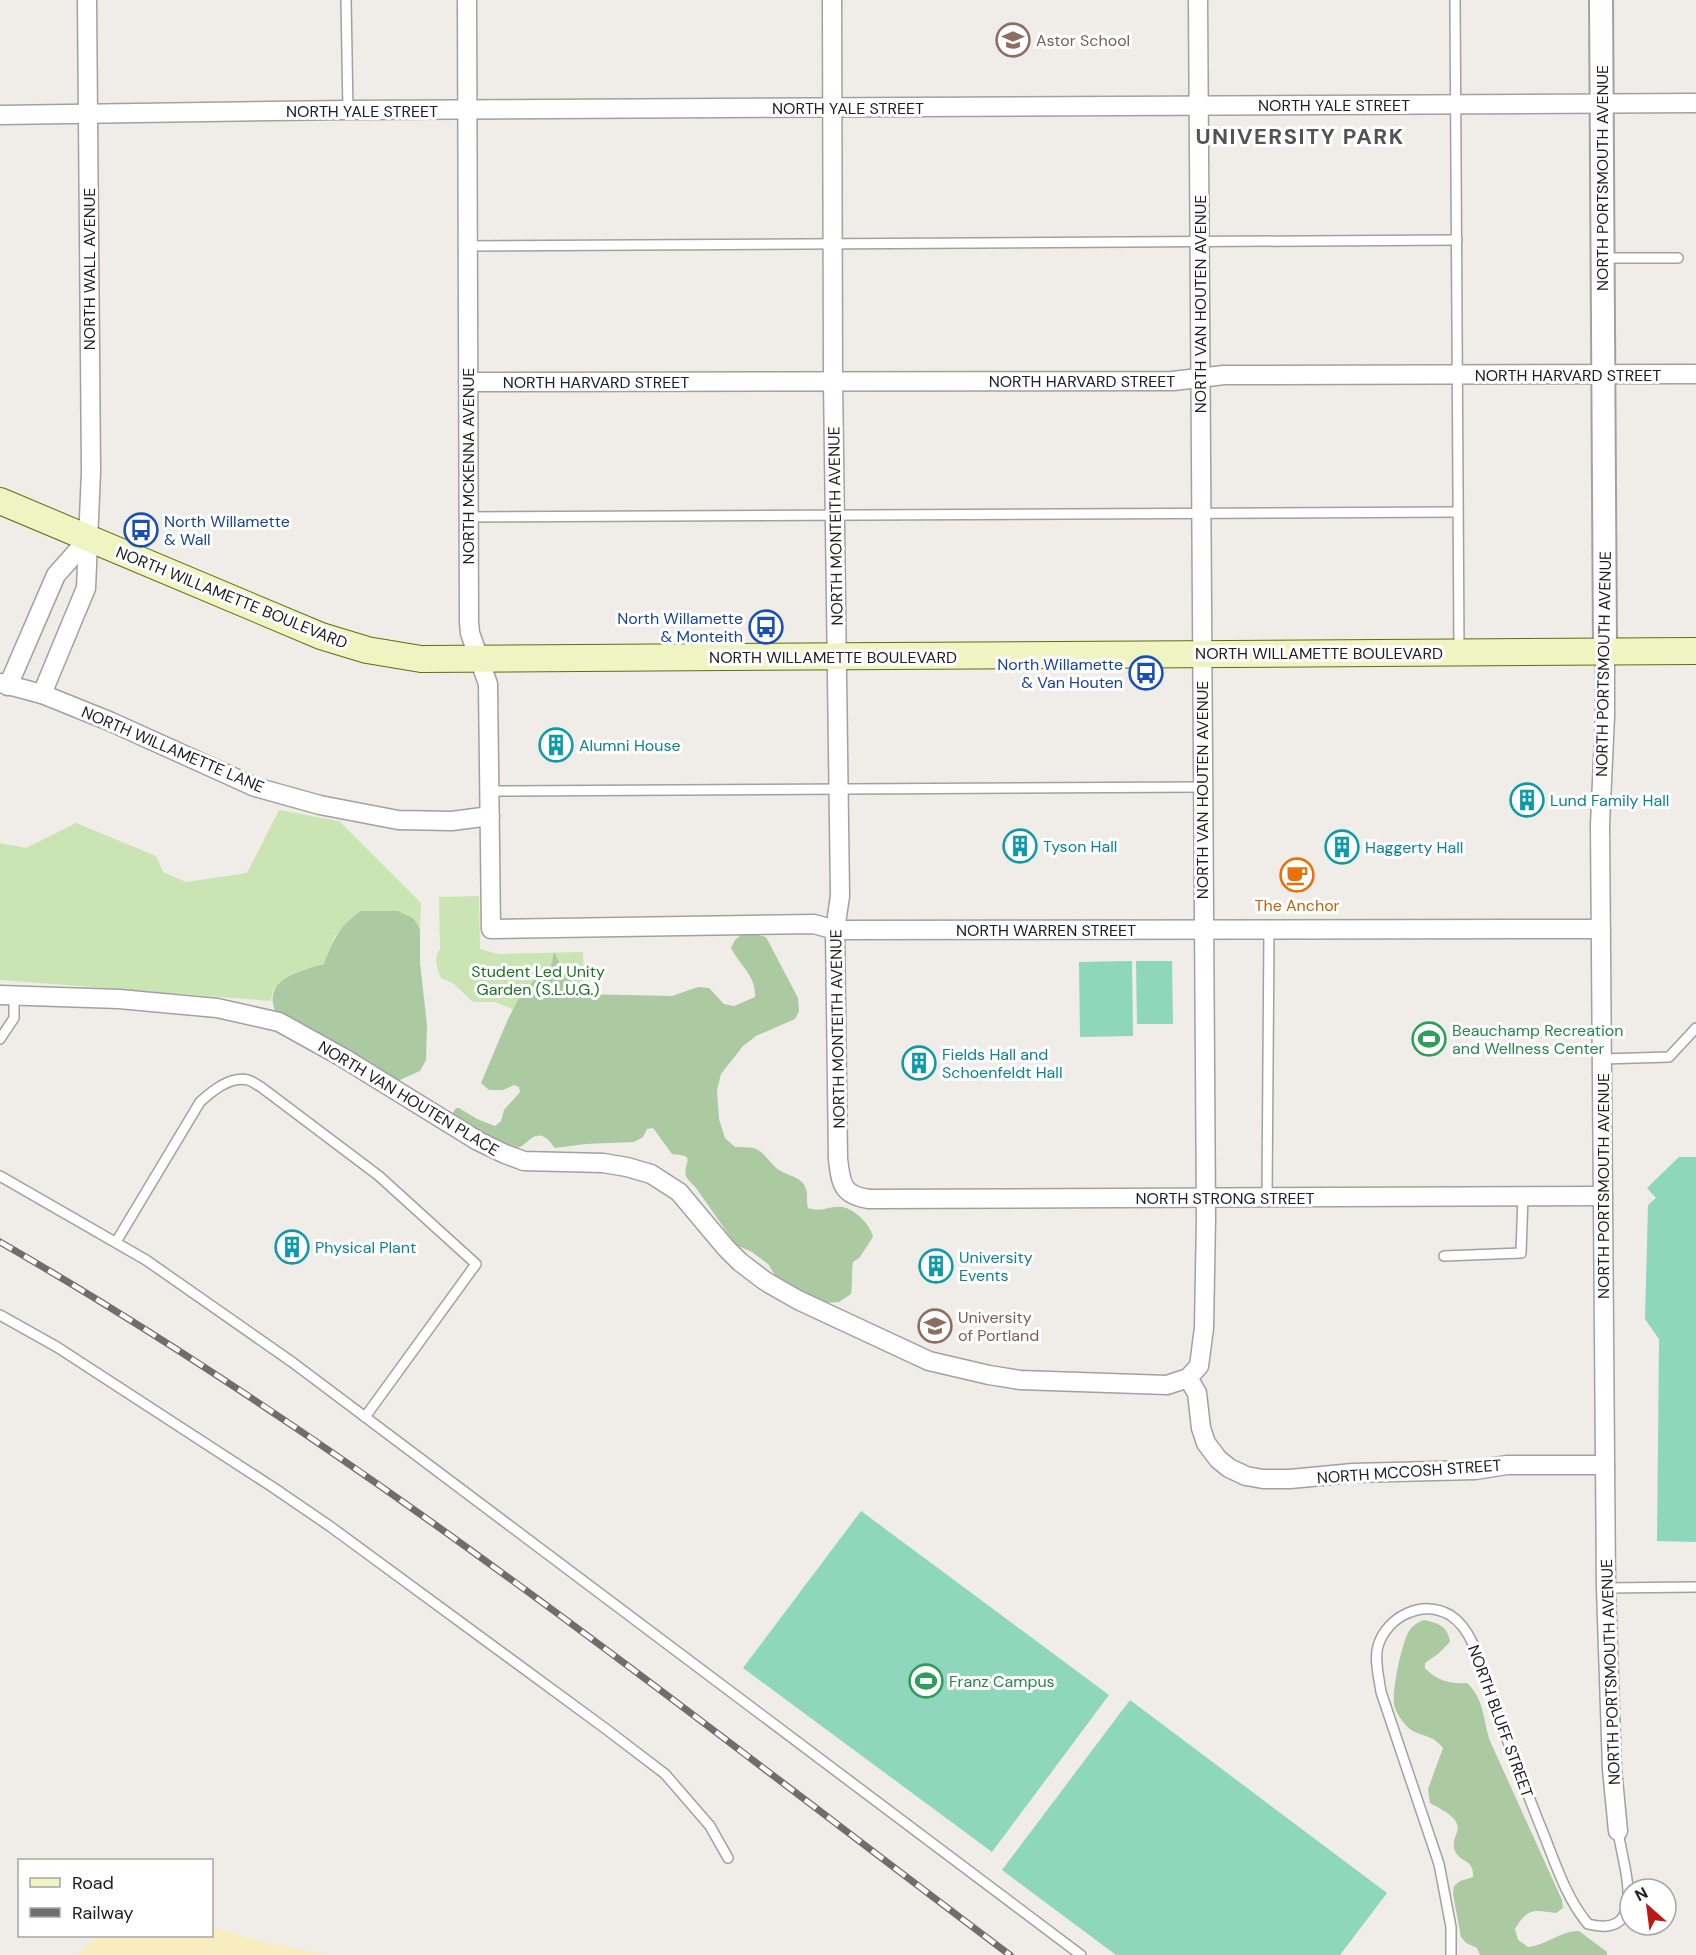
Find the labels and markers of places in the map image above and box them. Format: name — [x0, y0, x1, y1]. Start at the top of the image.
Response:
school or university icon: Astor School — [995, 22, 1031, 58]
place label: Astor School — [1036, 30, 1130, 51]
place label: North Willamette & Wall — [164, 511, 290, 550]
bus stop icon: North Willamette & Wall — [123, 512, 159, 548]
place label: North Willamette & Monteith — [617, 608, 743, 647]
bus stop icon: North Willamette & Monteith — [748, 609, 784, 645]
place label: North Willamette & Van Houten — [997, 654, 1123, 693]
bus stop icon: North Willamette & Van Houten — [1128, 655, 1164, 691]
building icon: Alumni House — [538, 727, 574, 763]
place label: Alumni House — [579, 735, 681, 756]
building icon: Lund Family Hall — [1509, 782, 1545, 818]
place label: Lund Family Hall — [1550, 790, 1669, 811]
building icon: Tyson Hall — [1002, 828, 1038, 864]
building icon: Haggerty Hall — [1324, 829, 1360, 865]
place label: Tyson Hall — [1043, 836, 1117, 857]
place label: Haggerty Hall — [1365, 837, 1463, 858]
cafe icon: The Anchor — [1279, 857, 1315, 893]
place label: The Anchor — [1254, 895, 1340, 916]
place label: Beauchamp Recreation and Wellness Center — [1452, 1020, 1623, 1059]
sports icon: Beauchamp Recreation and Wellness Center — [1411, 1021, 1447, 1057]
place label: Fields Hall and Schoenfeldt Hall — [942, 1044, 1062, 1083]
building icon: Fields Hall and Schoenfeldt Hall — [901, 1045, 937, 1081]
building icon: Physical Plant — [274, 1229, 310, 1265]
place label: Physical Plant — [315, 1237, 416, 1258]
place label: University Events — [959, 1247, 1033, 1286]
building icon: University Events — [918, 1248, 954, 1284]
place label: University of Portland — [958, 1307, 1039, 1346]
school or university icon: University of Portland — [917, 1308, 953, 1344]
sports icon: Franz Campus — [908, 1663, 944, 1699]
place label: Franz Campus — [949, 1671, 1055, 1692]

